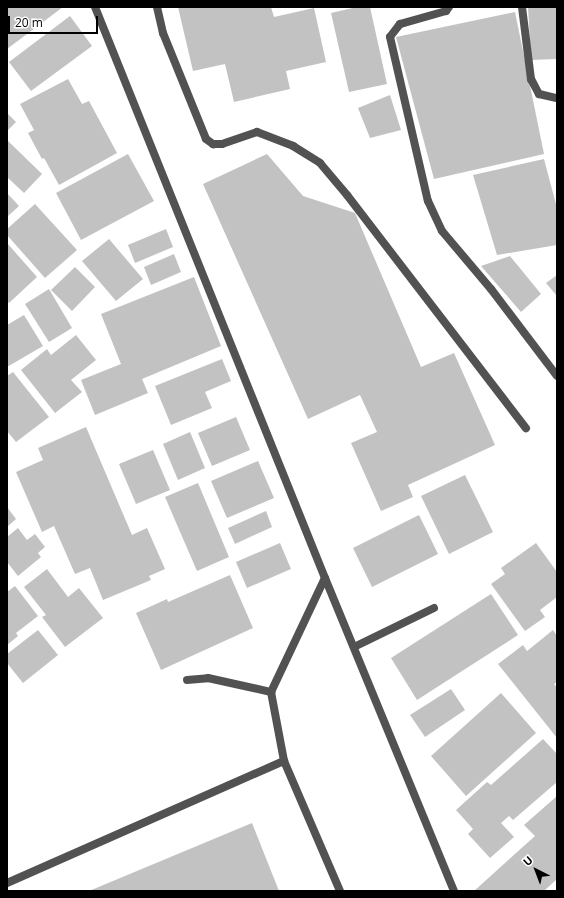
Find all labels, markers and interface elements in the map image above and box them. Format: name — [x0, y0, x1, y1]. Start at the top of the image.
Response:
scale bar — [10, 8, 100, 34]
text: 20 m — [15, 14, 43, 31]
north arrow — [516, 850, 556, 890]
text: U — [520, 852, 536, 869]

